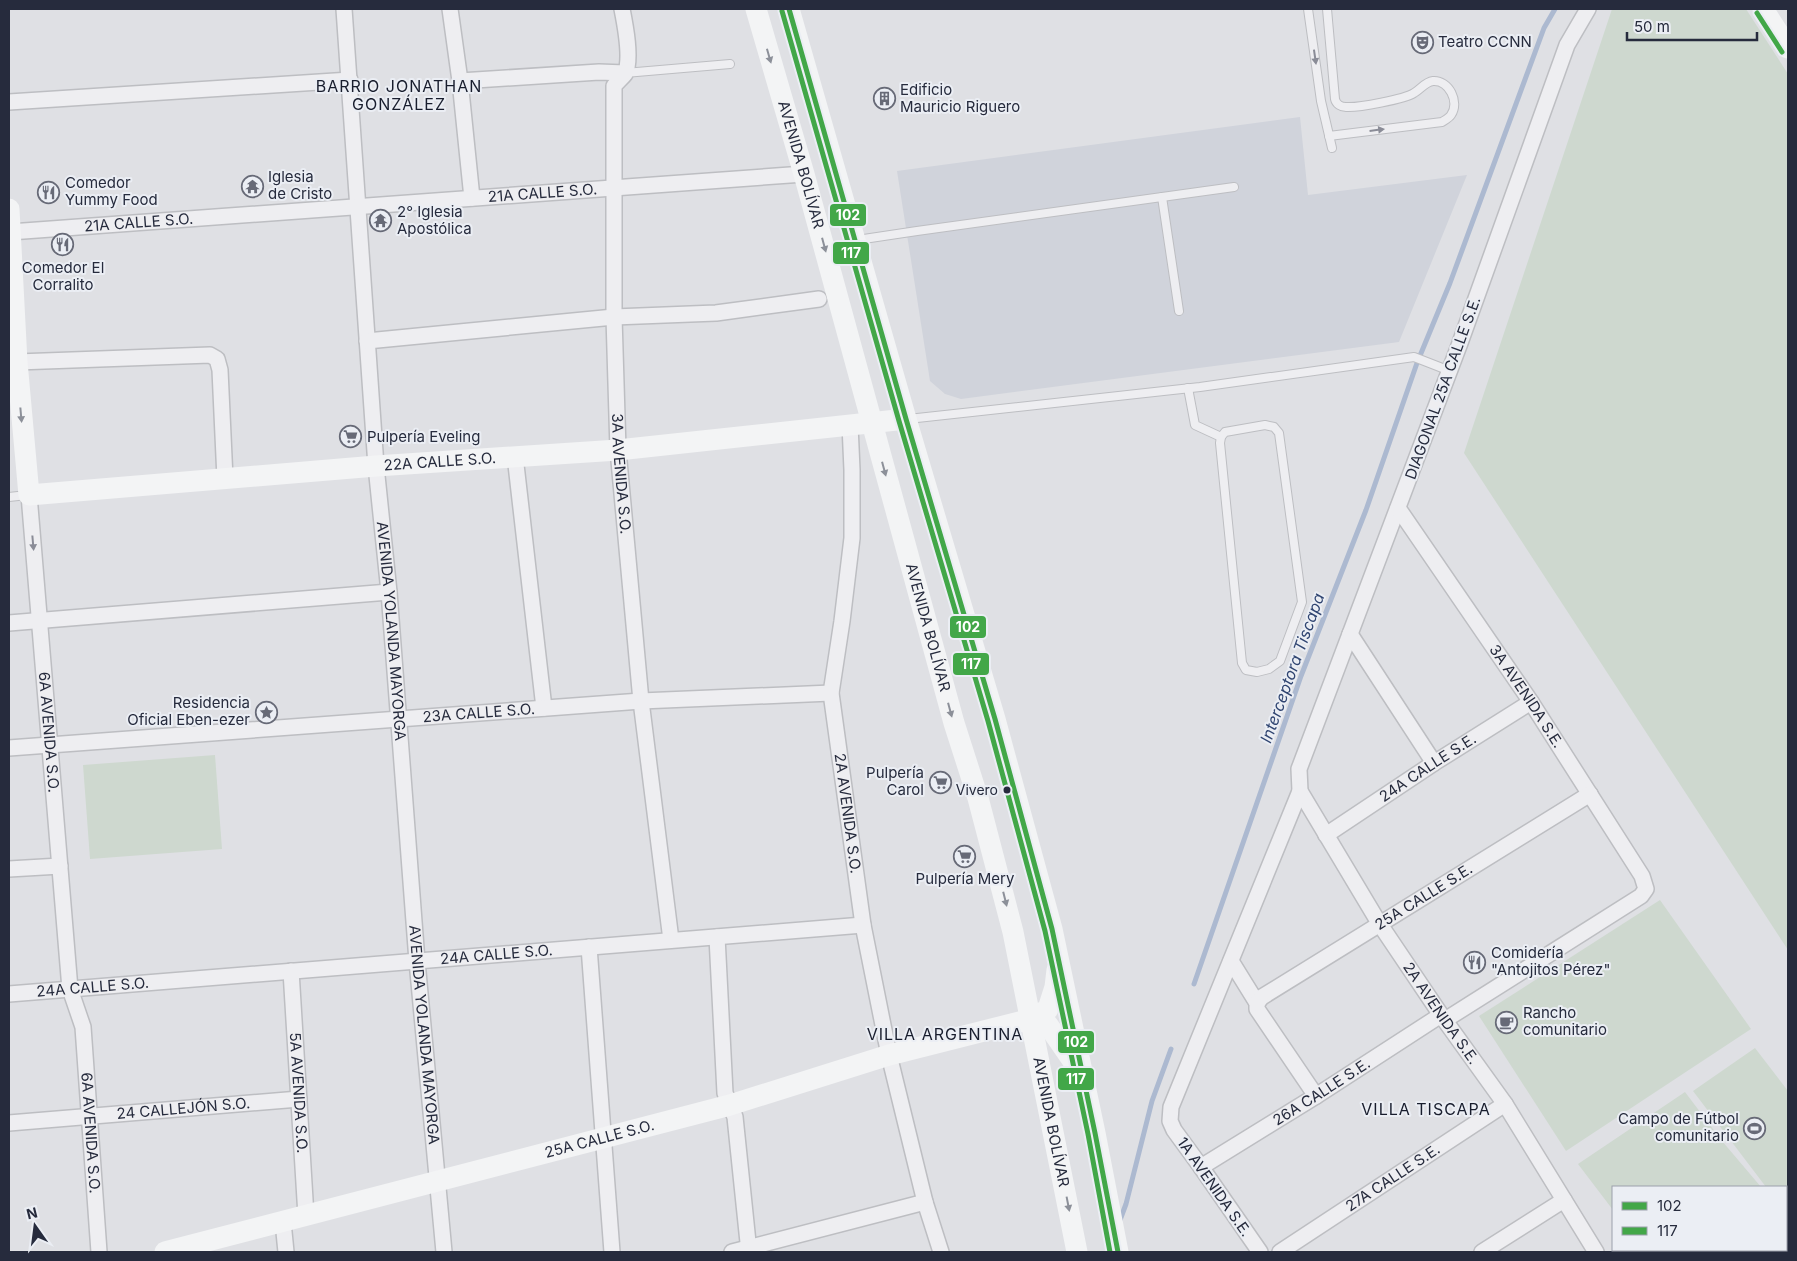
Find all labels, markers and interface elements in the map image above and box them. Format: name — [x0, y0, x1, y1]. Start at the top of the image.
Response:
scale bar — [1627, 10, 1757, 42]
text: 50 m — [1634, 17, 1670, 36]
theatre icon: Teatro CCNN — [1410, 30, 1434, 54]
place label: Teatro CCNN — [1438, 32, 1532, 51]
one-way arrow — [766, 48, 774, 63]
one-way arrow — [1311, 49, 1319, 65]
district label: BARRIO JONATHAN GONZÁLEZ — [316, 76, 482, 114]
place label: Edificio Mauricio Riguero — [900, 80, 1020, 116]
building icon: Edificio Mauricio Riguero — [872, 87, 896, 111]
street label: AVENIDA BOLÍVAR — [774, 98, 829, 231]
one-way arrow — [1370, 126, 1386, 134]
place label: Iglesia de Cristo — [268, 167, 332, 203]
place label: Comedor Yummy Food — [65, 173, 158, 209]
temple icon: Iglesia de Cristo — [240, 174, 264, 198]
street label: 21A CALLE S.O. — [487, 179, 598, 206]
restaurant icon: Comedor Yummy Food — [37, 180, 61, 204]
place label: 2° Iglesia Apostólica — [397, 202, 472, 238]
line badge: 102 — [829, 203, 867, 227]
text: 102 — [836, 206, 860, 223]
street label: 21A CALLE S.O. — [83, 209, 194, 236]
temple icon: 2° Iglesia Apostólica — [369, 209, 393, 233]
restaurant icon: Comedor El Corralito — [51, 233, 75, 257]
one-way arrow — [820, 238, 828, 253]
line badge: 117 — [832, 241, 870, 265]
text: 117 — [841, 244, 861, 261]
place label: Comedor El Corralito — [22, 258, 104, 294]
street label: DIAGONAL 25A CALLE S.E. — [1401, 294, 1484, 482]
one-way arrow — [18, 407, 26, 423]
street label: 3A AVENIDA S.O. — [608, 413, 636, 535]
supermarket icon: Pulpería Eveling — [339, 425, 363, 449]
place label: Pulpería Eveling — [367, 427, 480, 446]
street label: 22A CALLE S.O. — [383, 448, 497, 474]
one-way arrow — [880, 461, 888, 476]
street label: AVENIDA YOLANDA MAYORGA — [373, 521, 410, 741]
one-way arrow — [29, 536, 37, 552]
street label: AVENIDA BOLÍVAR — [902, 561, 955, 694]
water label: Interceptora Tiscapa — [1256, 590, 1328, 746]
line badge: 102 — [949, 615, 987, 639]
text: 102 — [956, 618, 980, 635]
street label: 3A AVENIDA S.E. — [1486, 641, 1568, 751]
line badge: 117 — [952, 652, 990, 676]
text: 117 — [961, 655, 981, 672]
street label: 6A AVENIDA S.O. — [35, 671, 64, 793]
place label: Residencia Oficial Eben-ezer — [127, 693, 250, 729]
street label: 23A CALLE S.O. — [422, 699, 536, 726]
place icon: Residencia Oficial Eben-ezer — [254, 700, 278, 724]
one-way arrow — [947, 702, 955, 717]
street label: 24A CALLE S.E. — [1375, 729, 1479, 806]
street label: 2A AVENIDA S.O. — [830, 752, 866, 875]
place label: Pulpería Carol — [866, 763, 924, 799]
supermarket icon: Pulpería Carol — [928, 770, 952, 794]
place label: Vivero — [956, 781, 998, 798]
marker: Vivero — [1002, 785, 1012, 795]
supermarket icon: Pulpería Mery — [953, 844, 977, 868]
street label: 25A CALLE S.E. — [1371, 859, 1476, 934]
place label: Pulpería Mery — [916, 869, 1015, 888]
one-way arrow — [1001, 892, 1009, 907]
street label: AVENIDA YOLANDA MAYORGA — [405, 924, 444, 1145]
street label: 24A CALLE S.O. — [439, 940, 553, 968]
place label: Comidería "Antojitos Pérez" — [1491, 943, 1610, 979]
restaurant icon: Comidería "Antojitos Pérez" — [1463, 950, 1487, 974]
street label: 2A AVENIDA S.E. — [1399, 958, 1483, 1068]
street label: 24A CALLE S.O. — [36, 973, 150, 1001]
place label: Rancho comunitario — [1523, 1003, 1607, 1039]
cafe icon: Rancho comunitario — [1495, 1010, 1519, 1034]
district label: VILLA ARGENTINA — [867, 1024, 1023, 1044]
line badge: 102 — [1057, 1030, 1095, 1054]
street label: 5A AVENIDA S.O. — [286, 1032, 312, 1154]
text: 102 — [1064, 1033, 1088, 1050]
street label: 26A CALLE S.E. — [1269, 1054, 1373, 1129]
street label: AVENIDA BOLÍVAR — [1029, 1055, 1074, 1189]
line badge: 117 — [1057, 1067, 1095, 1091]
text: 117 — [1066, 1070, 1086, 1087]
street label: 6A AVENIDA S.O. — [77, 1072, 105, 1194]
street label: 24 CALLEJÓN S.O. — [116, 1093, 251, 1123]
district label: VILLA TISCAPA — [1361, 1099, 1491, 1119]
place label: Campo de Fútbol comunitario — [1618, 1109, 1739, 1145]
street label: 25A CALLE S.O. — [543, 1115, 656, 1162]
sports icon: Campo de Fútbol comunitario — [1743, 1116, 1767, 1140]
street label: 1A AVENIDA S.E. — [1173, 1133, 1256, 1240]
street label: 27A CALLE S.E. — [1342, 1139, 1443, 1215]
legend — [1612, 1186, 1787, 1251]
one-way arrow — [1064, 1196, 1072, 1212]
text: 102 — [1657, 1196, 1682, 1215]
north arrow — [10, 1201, 60, 1251]
text: N — [25, 1203, 39, 1222]
text: 117 — [1657, 1221, 1678, 1240]

